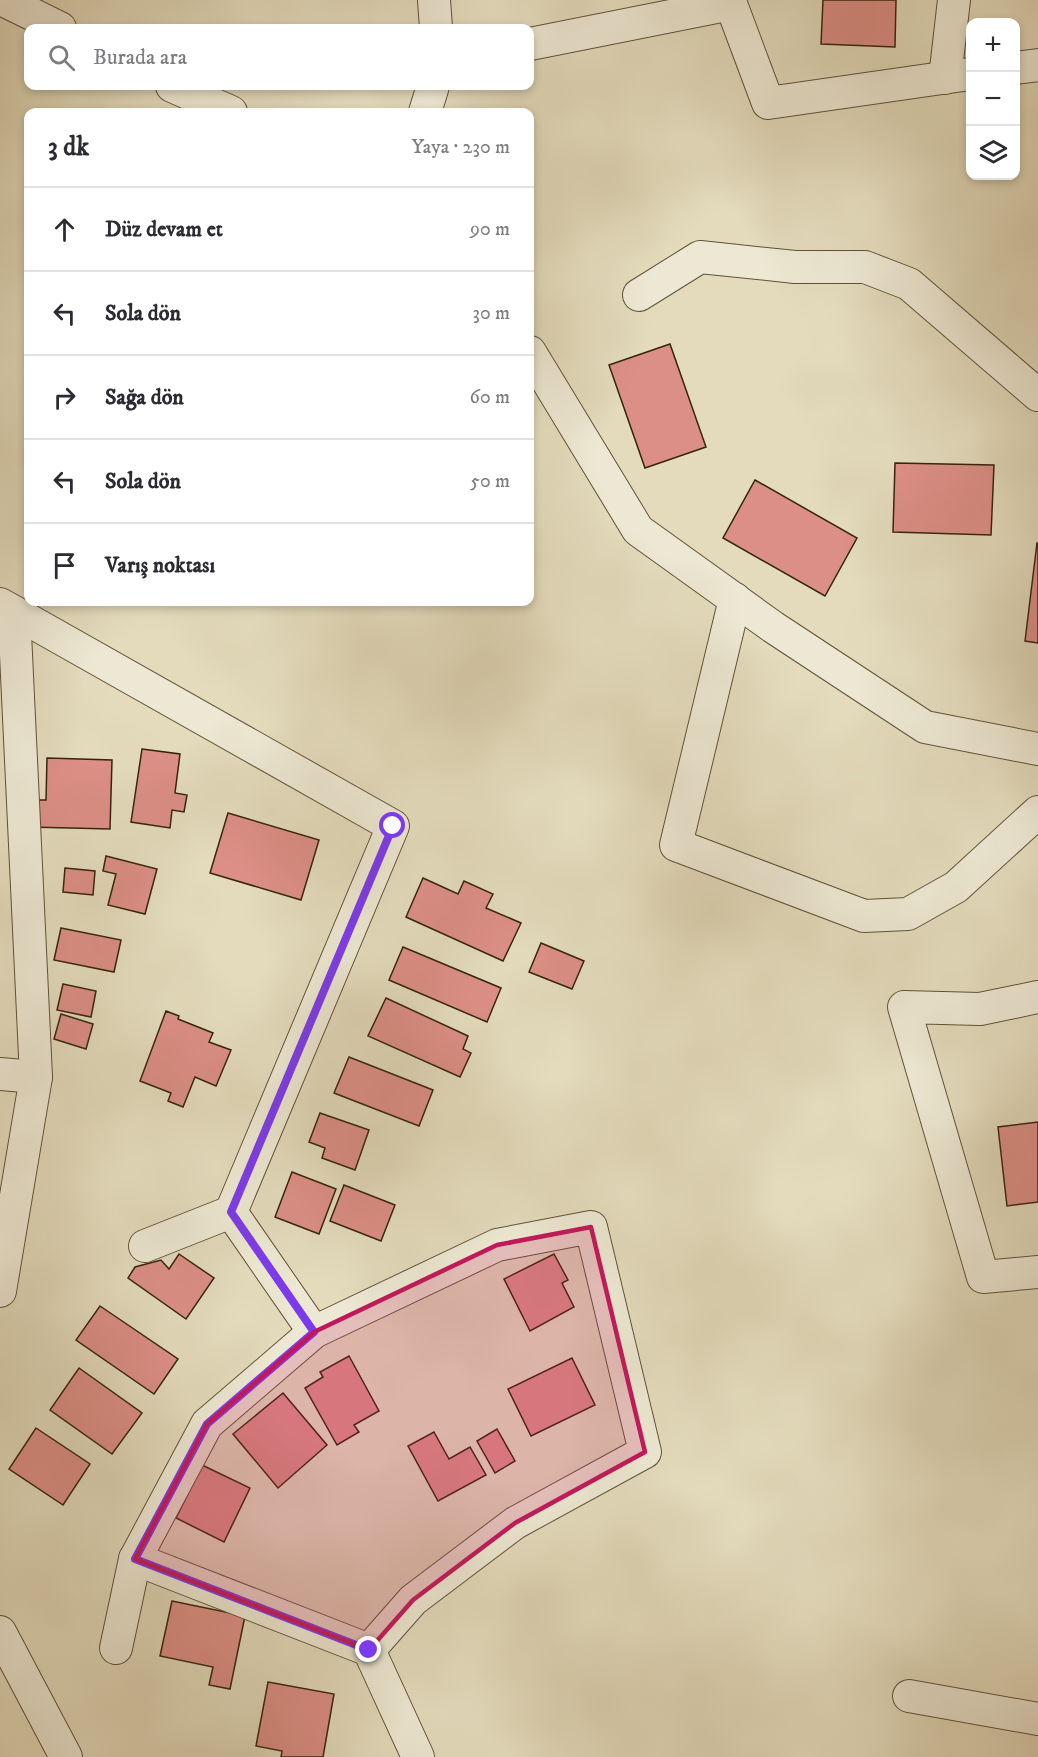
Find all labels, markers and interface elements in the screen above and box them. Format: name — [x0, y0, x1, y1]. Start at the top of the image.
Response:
map controls — [966, 18, 1020, 180]
button: + — [966, 18, 1020, 72]
search box — [24, 24, 534, 90]
icon: search — [45, 41, 78, 74]
text: Burada ara — [93, 44, 187, 71]
button: − — [966, 72, 1020, 126]
button: layers — [966, 126, 1020, 180]
text: 3 dk — [48, 131, 89, 164]
text: Yaya · 230 m — [412, 135, 510, 160]
icon: ahead — [48, 213, 81, 246]
text: Düz devam et — [105, 216, 223, 243]
text: 90 m — [470, 217, 510, 242]
icon: left — [48, 297, 81, 330]
text: Sola dön — [105, 300, 181, 327]
text: 30 m — [472, 301, 510, 326]
icon: right — [48, 381, 81, 414]
text: Sağa dön — [105, 384, 184, 411]
text: 60 m — [470, 385, 510, 410]
icon: left — [48, 465, 81, 498]
text: Sola dön — [105, 468, 181, 495]
text: 50 m — [470, 469, 510, 494]
icon: arrive — [48, 549, 81, 582]
text: Varış noktası — [105, 552, 215, 579]
route start — [379, 812, 405, 838]
route end — [355, 1636, 381, 1662]

